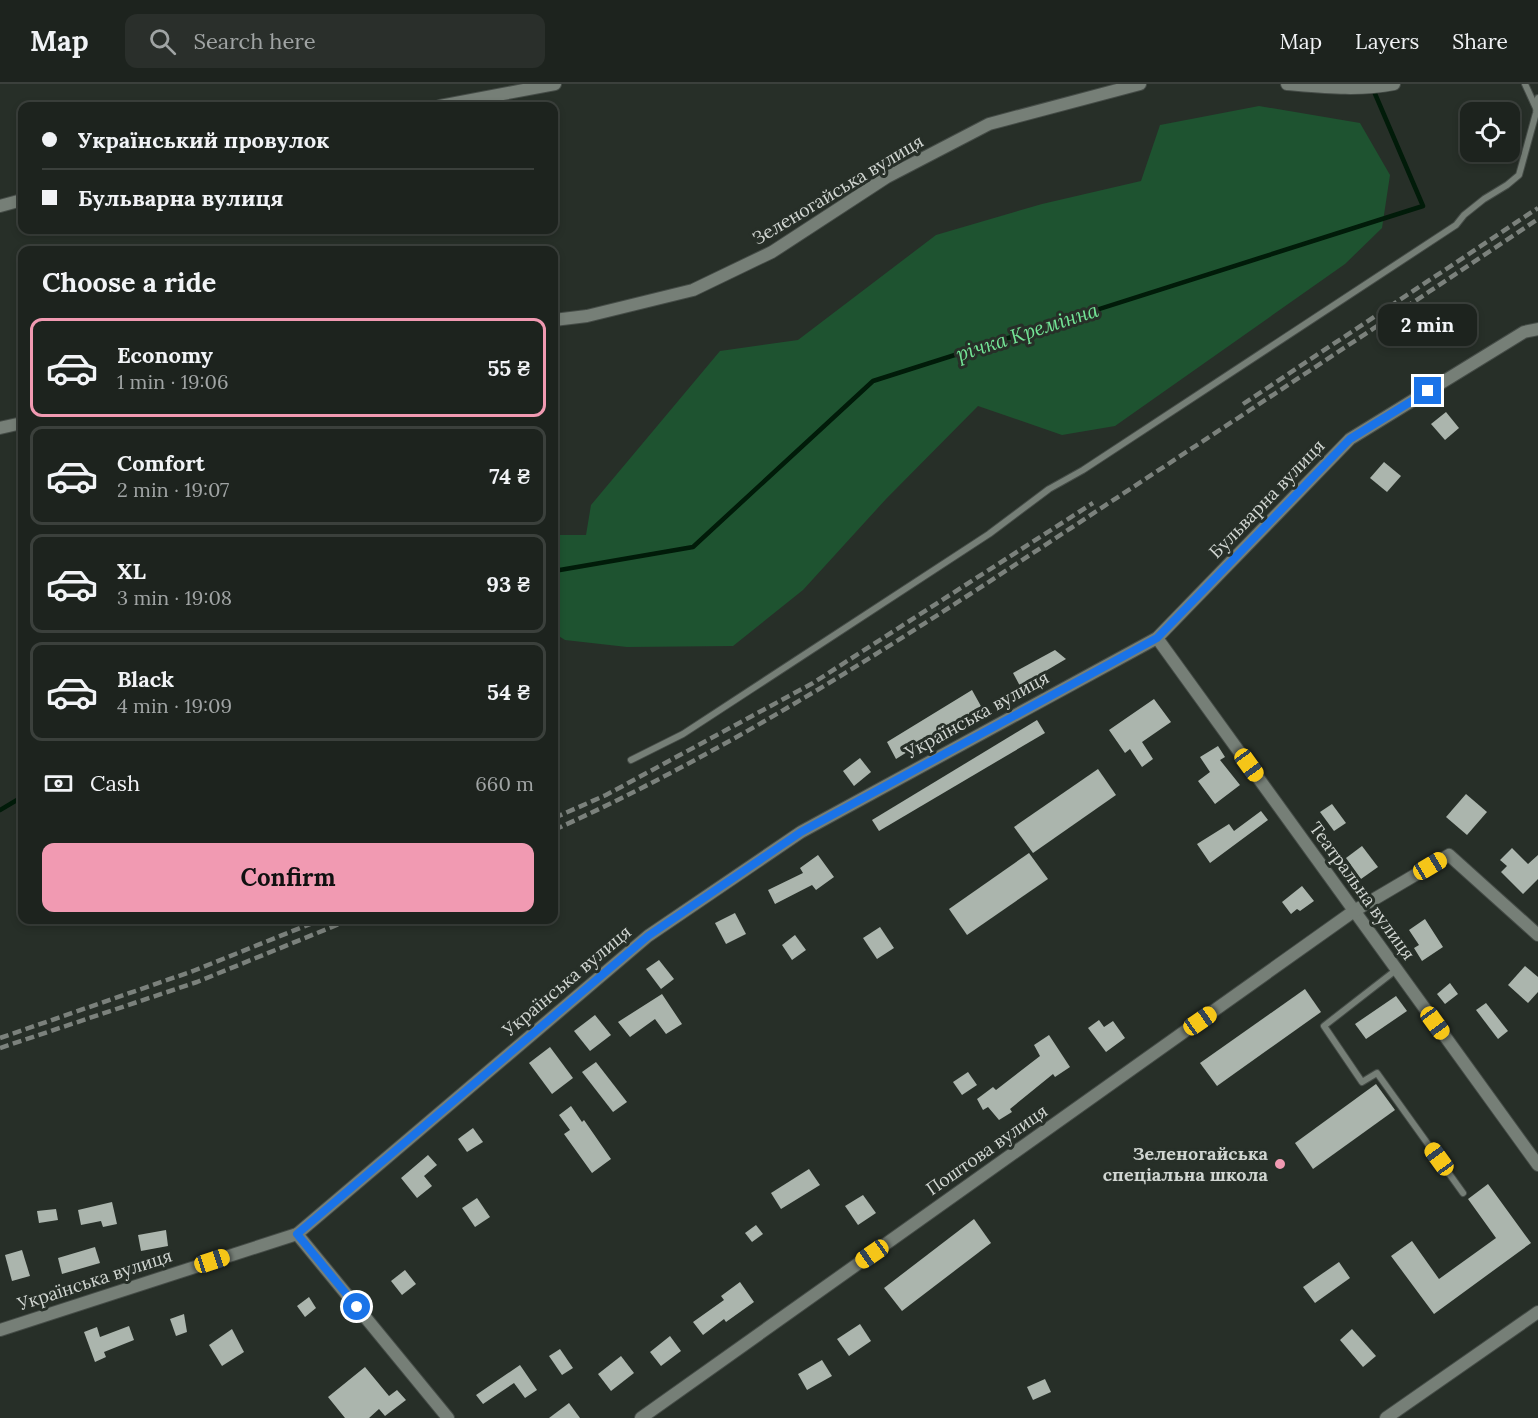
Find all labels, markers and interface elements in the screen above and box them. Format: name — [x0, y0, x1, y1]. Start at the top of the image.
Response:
search box — [125, 14, 545, 68]
text: Map — [30, 23, 89, 59]
icon: search — [146, 25, 179, 58]
text: Search here — [194, 27, 316, 55]
text: Map — [1279, 28, 1322, 55]
text: Layers — [1355, 28, 1419, 55]
text: Share — [1452, 28, 1508, 55]
map controls — [1460, 102, 1520, 162]
button: locate — [1460, 102, 1520, 162]
text: Український провулок — [78, 126, 329, 154]
street label: Зеленогайська вулиця — [748, 129, 927, 250]
text: Бульварна вулиця — [78, 184, 284, 212]
text: Choose a ride — [42, 265, 216, 299]
water label: річка Кремінна — [952, 297, 1101, 366]
callout: 2 min — [1378, 304, 1478, 346]
text: 2 min — [1401, 312, 1454, 337]
icon: car — [45, 341, 99, 395]
text: Economy — [117, 341, 213, 369]
text: 55 ₴ — [487, 354, 531, 382]
text: 1 min · 19:06 — [117, 369, 229, 394]
route end — [1414, 377, 1441, 404]
street label: Бульварна вулиця — [1204, 434, 1329, 563]
icon: car — [45, 449, 99, 503]
text: Comfort — [117, 449, 205, 477]
text: 74 ₴ — [489, 462, 531, 490]
text: 2 min · 19:07 — [117, 477, 229, 502]
icon: car — [45, 557, 99, 611]
text: XL — [117, 557, 146, 585]
text: 93 ₴ — [486, 570, 531, 598]
text: 3 min · 19:08 — [117, 585, 232, 610]
icon: car — [45, 665, 99, 719]
text: Black — [117, 665, 174, 693]
street label: Українська вулиця — [900, 665, 1053, 764]
text: 54 ₴ — [487, 678, 531, 706]
text: 4 min · 19:09 — [117, 693, 232, 718]
car — [1231, 745, 1267, 785]
icon: cash — [42, 767, 75, 800]
text: Cash — [90, 769, 140, 797]
text: 660 m — [475, 771, 534, 796]
street label: Театральна вулиця — [1305, 817, 1420, 964]
button: Confirm — [42, 843, 534, 912]
car — [1410, 849, 1450, 883]
street label: Українська вулиця — [497, 920, 636, 1042]
car — [1180, 1003, 1220, 1039]
car — [1417, 1003, 1453, 1043]
street label: Поштова вулиця — [921, 1099, 1052, 1200]
car — [1421, 1139, 1457, 1179]
place label: Зеленогайська спеціальна школа — [1103, 1142, 1269, 1186]
marker: Зеленогайська спеціальна школа — [1273, 1157, 1287, 1171]
car — [852, 1236, 892, 1272]
street label: Українська вулиця — [14, 1244, 175, 1316]
car — [192, 1247, 232, 1275]
route start — [343, 1293, 370, 1320]

